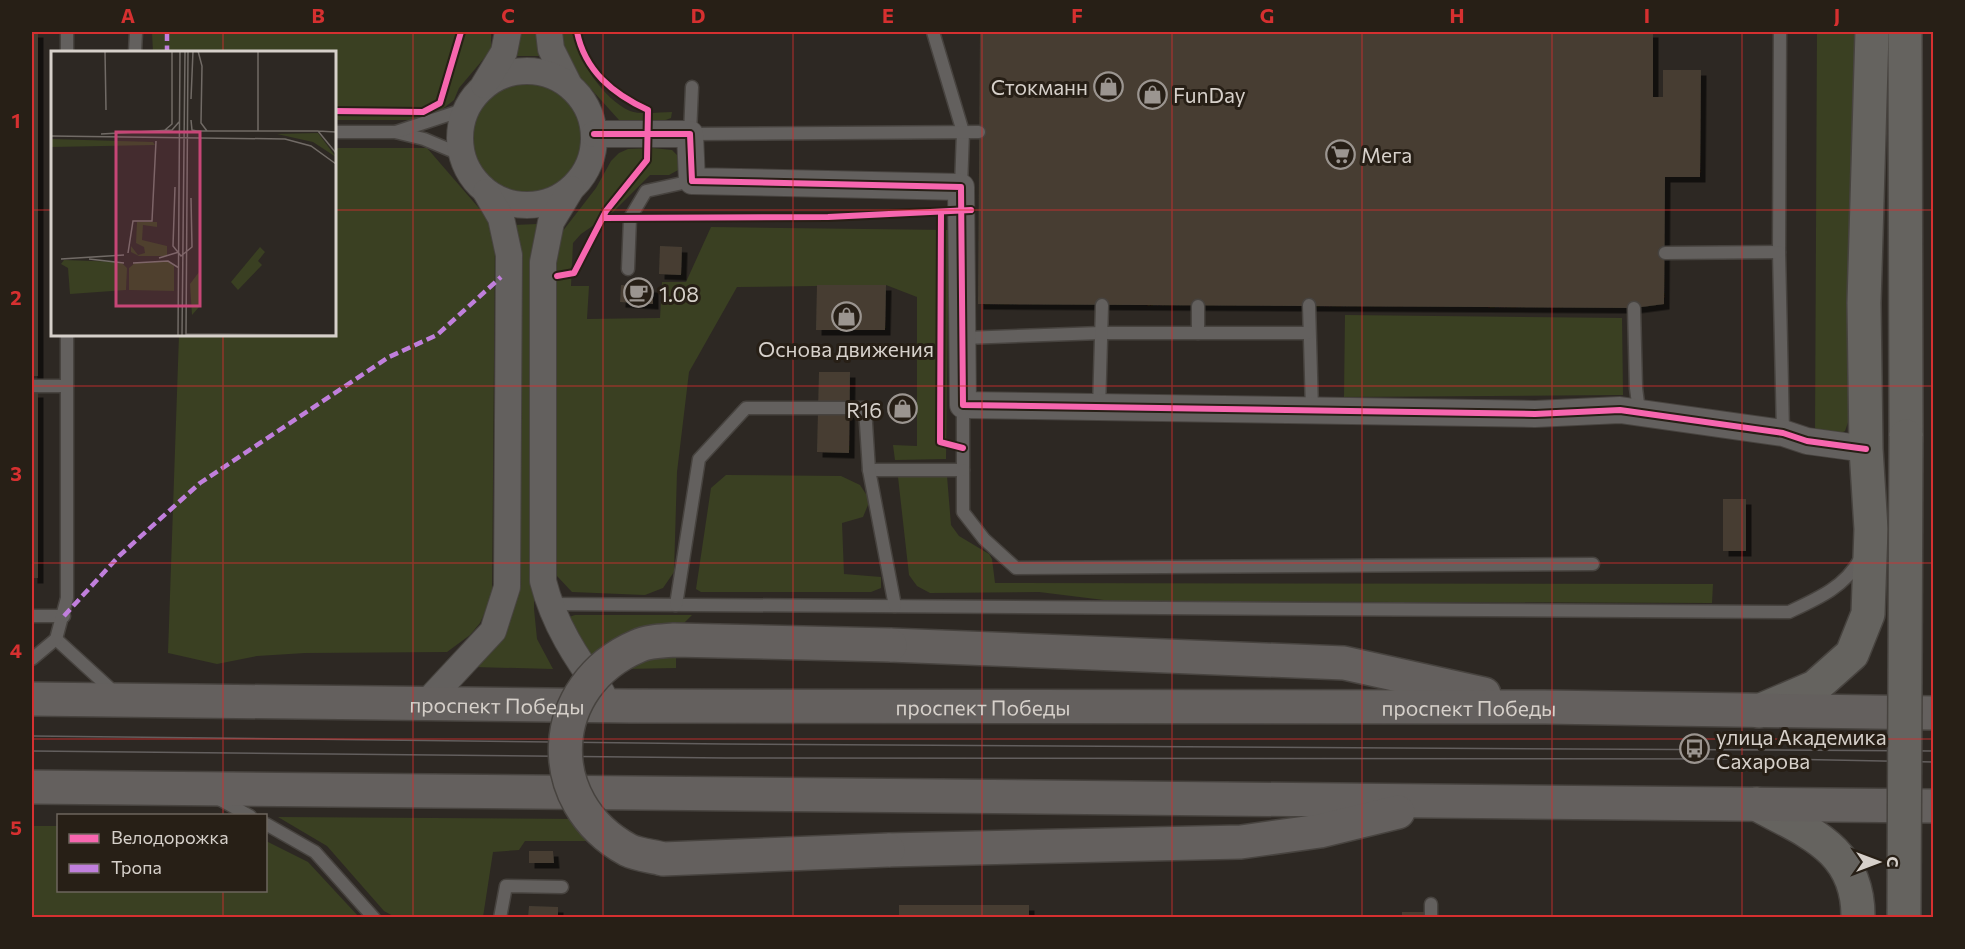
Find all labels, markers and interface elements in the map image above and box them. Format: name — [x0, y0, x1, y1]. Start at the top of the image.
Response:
text: A — [121, 3, 135, 27]
text: B — [311, 3, 325, 27]
text: C — [501, 3, 515, 27]
text: D — [691, 3, 705, 27]
text: E — [882, 3, 894, 27]
text: F — [1071, 3, 1083, 27]
text: G — [1260, 3, 1274, 27]
text: H — [1450, 3, 1465, 27]
text: I — [1644, 3, 1650, 27]
text: J — [1834, 3, 1840, 27]
inset map — [51, 51, 336, 336]
shop icon: Стокманн — [1093, 70, 1125, 102]
place label: Стокманн — [991, 74, 1088, 99]
shop icon: FunDay — [1136, 78, 1168, 110]
place label: FunDay — [1173, 82, 1246, 107]
text: 1 — [11, 108, 21, 132]
supermarket icon: Мега — [1324, 138, 1356, 170]
place label: Мега — [1361, 142, 1412, 167]
cafe icon: 1.08 — [622, 277, 654, 309]
place label: 1.08 — [659, 281, 699, 306]
text: 2 — [10, 285, 22, 309]
shop icon: Основа движения — [830, 301, 862, 333]
place label: Основа движения — [758, 336, 934, 361]
shop icon: R16 — [887, 393, 919, 425]
place label: R16 — [846, 397, 882, 422]
text: 3 — [10, 461, 22, 485]
text: 4 — [10, 638, 22, 662]
street label: проспект Победы — [409, 691, 585, 718]
street label: проспект Победы — [895, 694, 1070, 719]
street label: проспект Победы — [1381, 694, 1557, 720]
place label: улица Академика Сахарова — [1716, 724, 1887, 773]
bus stop icon: улица Академика Сахарова — [1679, 732, 1711, 764]
legend — [57, 814, 267, 892]
text: 5 — [10, 815, 22, 839]
text: Велодорожка — [111, 826, 229, 848]
north arrow — [1848, 832, 1908, 892]
text: Тропа — [111, 856, 162, 878]
text: С — [1884, 857, 1903, 868]

